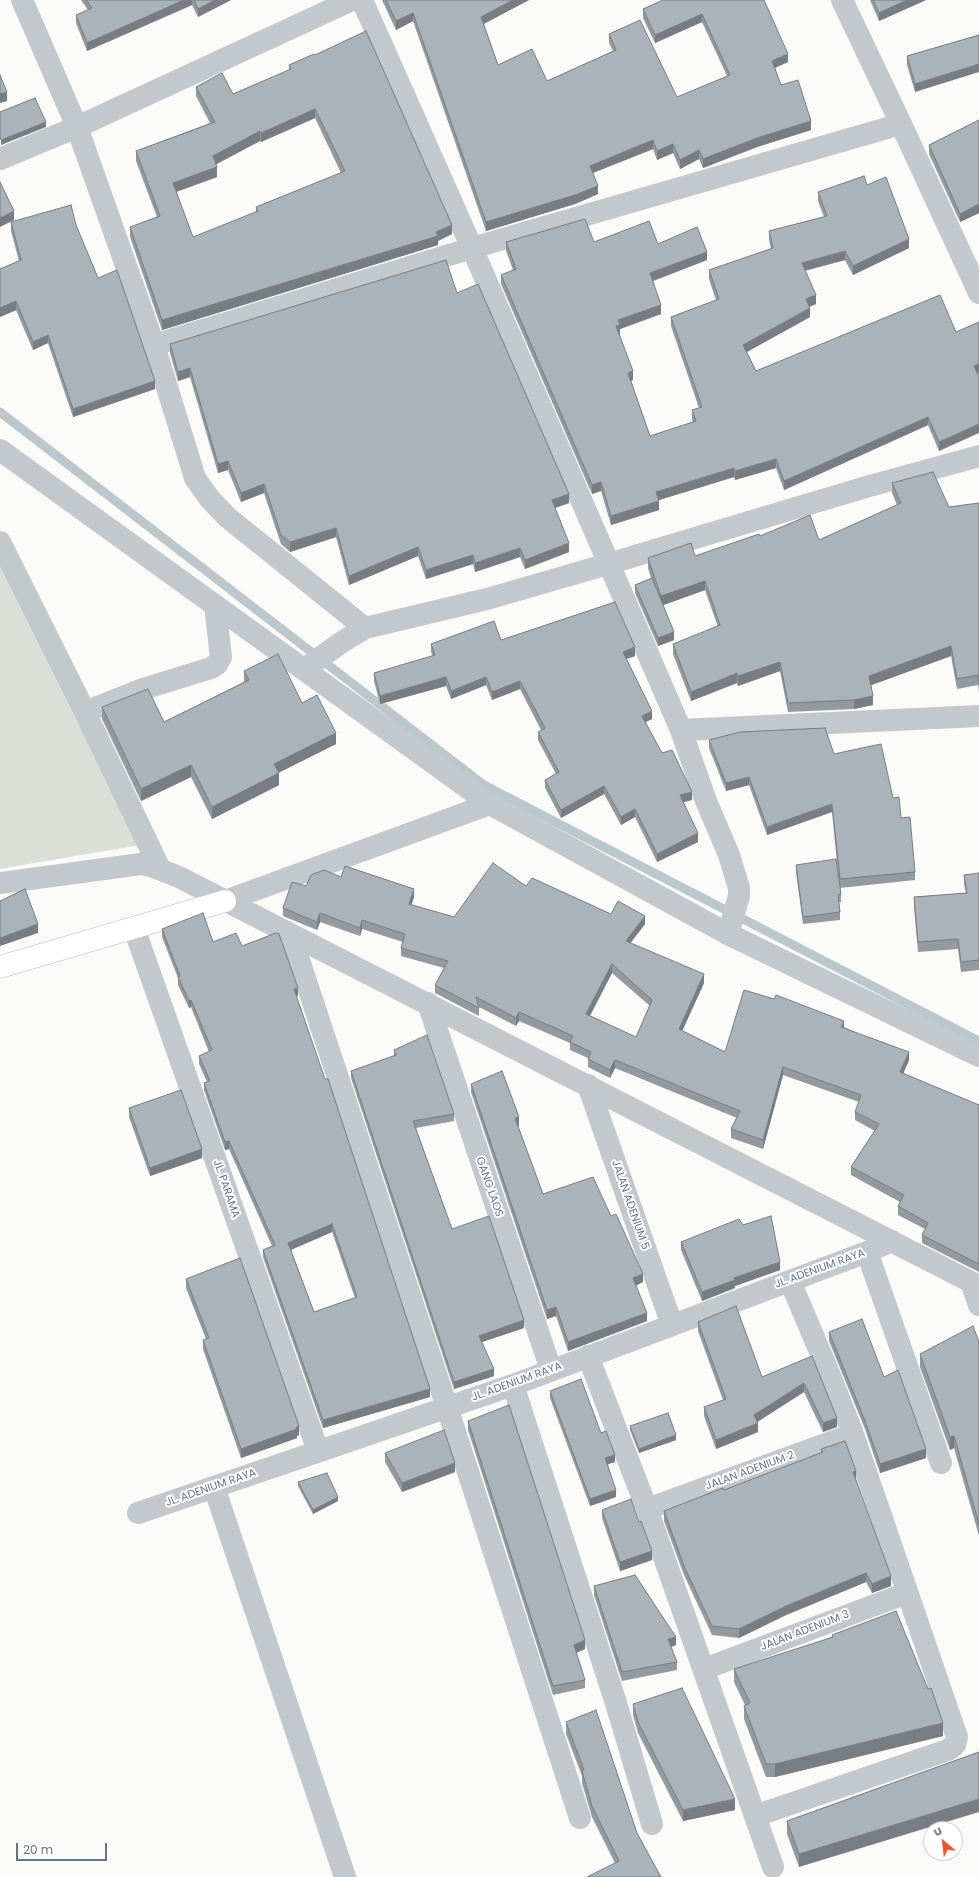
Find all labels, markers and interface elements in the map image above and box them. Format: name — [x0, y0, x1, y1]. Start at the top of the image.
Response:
street label: GANG LAOS — [473, 1155, 505, 1219]
street label: JL. PARAMA — [210, 1158, 242, 1220]
street label: JALAN ADENIUM 5 — [608, 1158, 652, 1252]
street label: JL. ADENIUM RAYA — [773, 1247, 867, 1291]
street label: JL. ADENIUM RAYA — [470, 1360, 564, 1404]
street label: JALAN ADENIUM 2 — [704, 1449, 796, 1493]
street label: JL. ADENIUM RAYA — [164, 1466, 258, 1510]
street label: JALAN ADENIUM 3 — [759, 1608, 851, 1654]
north arrow — [923, 1821, 963, 1861]
text: U — [931, 1822, 945, 1840]
scale bar — [18, 1835, 109, 1861]
text: 20 m — [23, 1841, 53, 1858]

